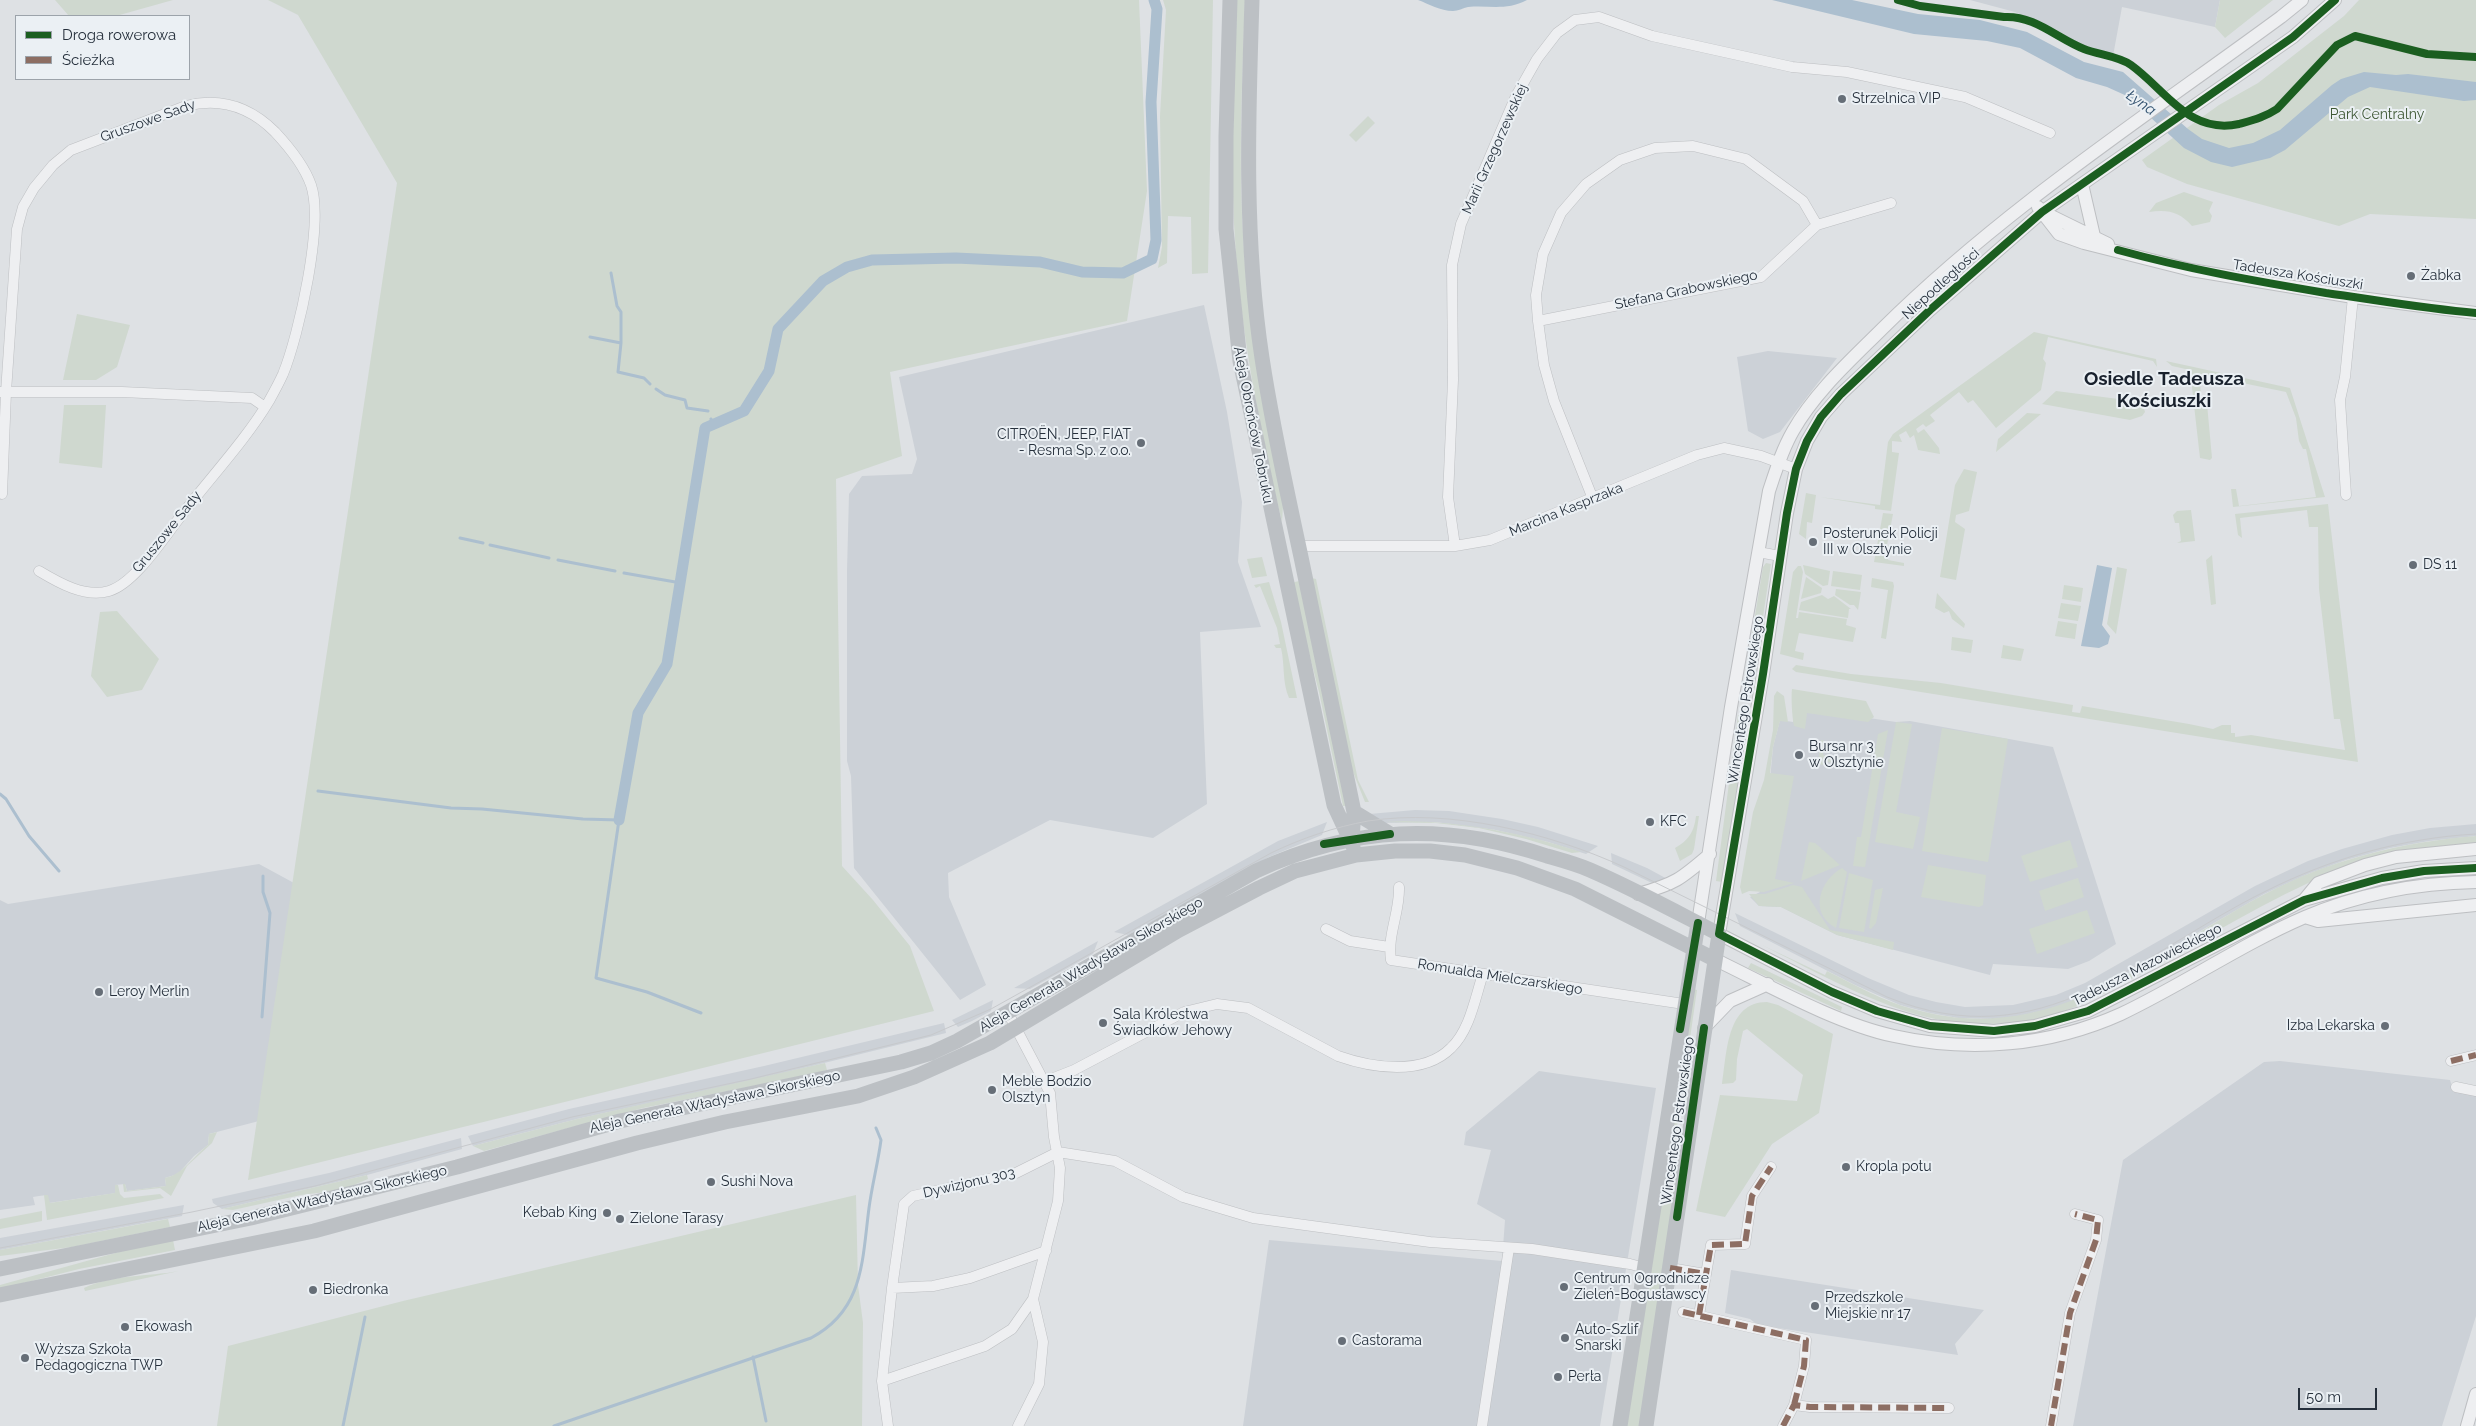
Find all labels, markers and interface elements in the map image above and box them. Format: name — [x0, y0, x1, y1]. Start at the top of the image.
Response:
legend — [15, 15, 190, 80]
text: Droga rowerowa — [62, 26, 176, 44]
text: Ścieżka — [62, 51, 115, 69]
street label: Marii Grzegorzewskiej — [1459, 81, 1531, 217]
water label: Łyna — [2123, 86, 2159, 120]
place label: Strzelnica VIP — [1852, 91, 1941, 107]
marker: Strzelnica VIP — [1836, 93, 1848, 105]
street label: Gruszowe Sady — [98, 96, 198, 146]
park label: Park Centralny — [2330, 107, 2424, 123]
street label: Niepodległości — [1899, 245, 1983, 323]
street label: Tadeusza Kościuszki — [2232, 256, 2364, 294]
street label: Stefana Grabowskiego — [1613, 267, 1759, 313]
place label: Żabka — [2421, 268, 2461, 284]
marker: Żabka — [2405, 270, 2417, 282]
street label: Aleja Obrońców Tobruku — [1230, 345, 1276, 505]
district label: Osiedle Tadeusza Kościuszki — [2084, 368, 2244, 412]
place label: CITROËN, JEEP, FIAT - Resma Sp. z o.o. — [997, 427, 1131, 460]
marker: CITROËN, JEEP, FIAT - Resma Sp. z o.o. — [1135, 437, 1147, 449]
street label: Marcina Kasprzaka — [1507, 480, 1625, 540]
street label: Gruszowe Sady — [129, 488, 205, 576]
place label: Posterunek Policji III w Olsztynie — [1823, 526, 1938, 558]
marker: Posterunek Policji III w Olsztynie — [1807, 536, 1819, 548]
place label: DS 11 — [2423, 557, 2457, 573]
marker: DS 11 — [2407, 559, 2419, 571]
street label: Wincentego Pstrowskiego — [1724, 615, 1768, 785]
place label: Bursa nr 3 w Olsztynie — [1809, 739, 1884, 772]
marker: Bursa nr 3 w Olsztynie — [1793, 749, 1805, 761]
place label: KFC — [1660, 814, 1687, 830]
marker: KFC — [1644, 816, 1656, 828]
street label: Aleja Generała Władysława Sikorskiego — [976, 894, 1206, 1036]
street label: Tadeusza Mazowieckiego — [2069, 920, 2225, 1010]
street label: Romualda Mielczarskiego — [1416, 956, 1584, 998]
place label: Leroy Merlin — [109, 984, 189, 1000]
marker: Leroy Merlin — [93, 986, 105, 998]
place label: Sala Królestwa Świadków Jehowy — [1113, 1007, 1232, 1040]
marker: Sala Królestwa Świadków Jehowy — [1097, 1017, 1109, 1029]
place label: Izba Lekarska — [2287, 1018, 2375, 1034]
marker: Izba Lekarska — [2379, 1020, 2391, 1032]
street label: Wincentego Pstrowskiego — [1658, 1036, 1698, 1206]
street label: Aleja Generała Władysława Sikorskiego — [588, 1067, 842, 1137]
place label: Meble Bodzio Olsztyn — [1002, 1074, 1091, 1106]
marker: Meble Bodzio Olsztyn — [986, 1084, 998, 1096]
place label: Kropla potu — [1856, 1159, 1932, 1175]
marker: Kropla potu — [1840, 1161, 1852, 1173]
street label: Aleja Generała Władysława Sikorskiego — [196, 1162, 448, 1236]
street label: Dywizjonu 303 — [921, 1164, 1017, 1202]
place label: Sushi Nova — [721, 1174, 793, 1190]
marker: Sushi Nova — [705, 1176, 717, 1188]
place label: Kebab King — [523, 1205, 597, 1221]
marker: Kebab King — [601, 1207, 613, 1219]
place label: Zielone Tarasy — [630, 1211, 724, 1227]
marker: Zielone Tarasy — [614, 1213, 626, 1225]
place label: Centrum Ogrodnicze Zieleń-Bogusławscy — [1574, 1271, 1709, 1304]
marker: Centrum Ogrodnicze Zieleń-Bogusławscy — [1558, 1281, 1570, 1293]
place label: Biedronka — [323, 1282, 389, 1298]
marker: Biedronka — [307, 1284, 319, 1296]
place label: Przedszkole Miejskie nr 17 — [1825, 1290, 1911, 1322]
marker: Przedszkole Miejskie nr 17 — [1809, 1300, 1821, 1312]
place label: Ekowash — [135, 1319, 192, 1335]
marker: Ekowash — [119, 1321, 131, 1333]
place label: Auto-Szlif Snarski — [1575, 1322, 1638, 1354]
marker: Auto-Szlif Snarski — [1559, 1332, 1571, 1344]
place label: Castorama — [1352, 1333, 1422, 1349]
marker: Castorama — [1336, 1335, 1348, 1347]
place label: Wyższa Szkoła Pedagogiczna TWP — [35, 1342, 163, 1374]
marker: Wyższa Szkoła Pedagogiczna TWP — [19, 1352, 31, 1364]
place label: Perła — [1568, 1369, 1601, 1385]
marker: Perła — [1552, 1371, 1564, 1383]
scale bar — [2301, 1378, 2380, 1410]
text: 50 m — [2306, 1388, 2341, 1406]

